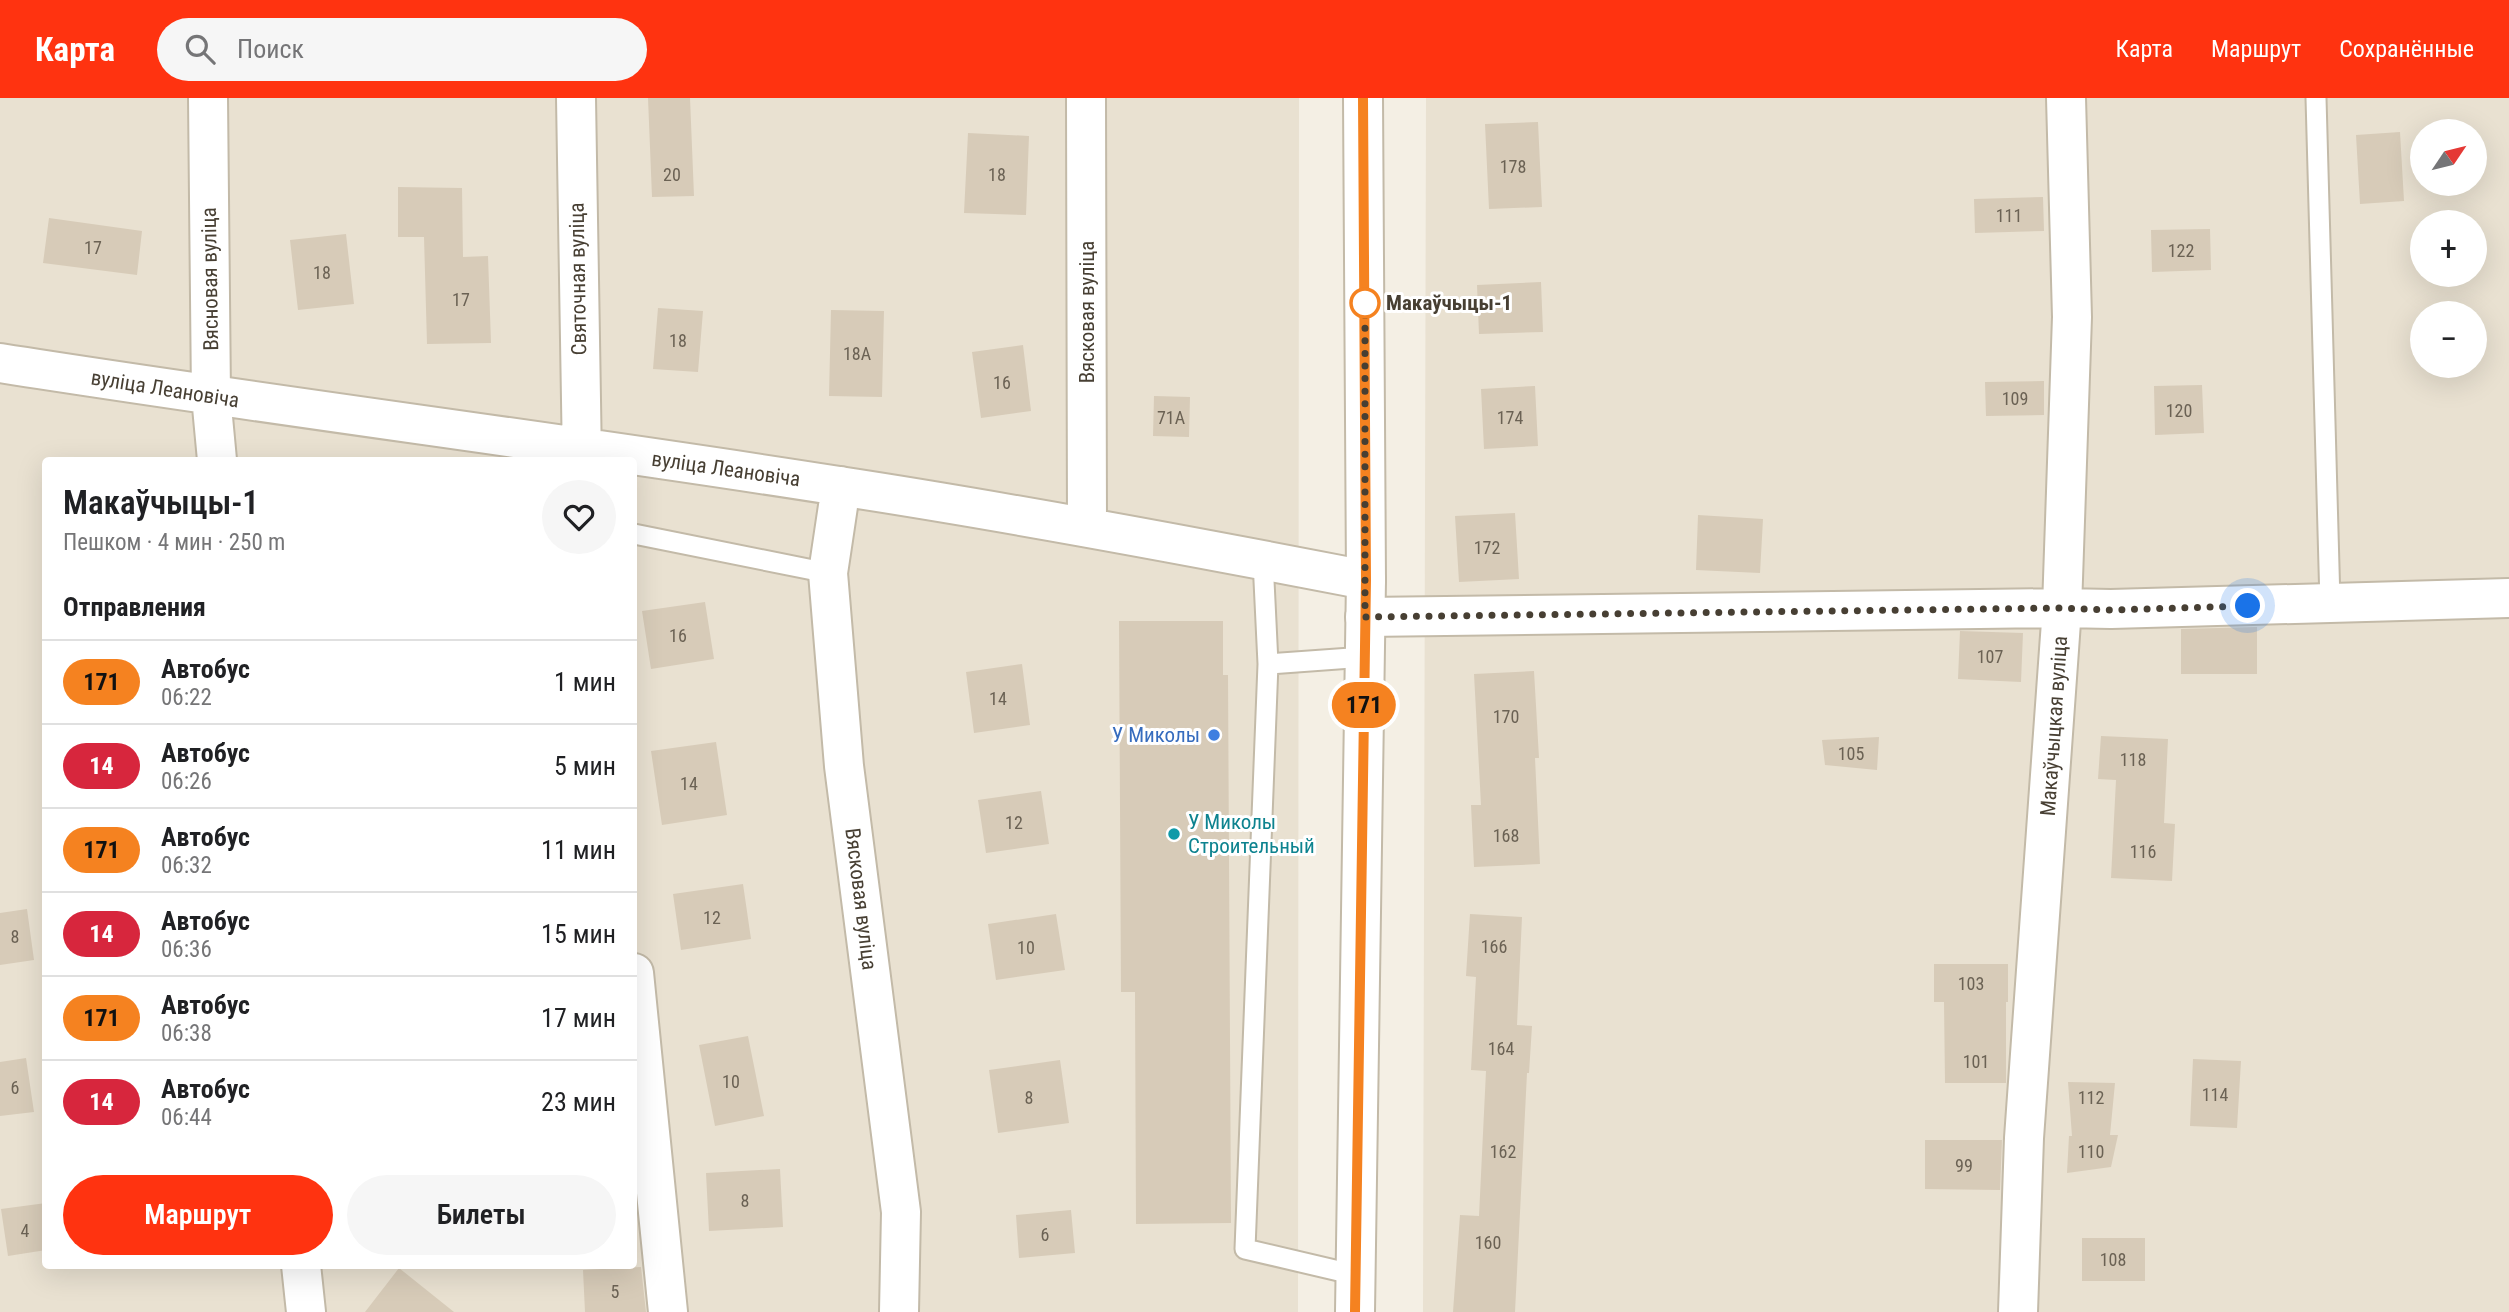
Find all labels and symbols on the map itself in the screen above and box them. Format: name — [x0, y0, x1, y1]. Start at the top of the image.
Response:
north arrow — [2410, 119, 2487, 196]
house number: 178 — [1500, 156, 1526, 177]
house number: 20 — [663, 164, 681, 185]
house number: 18 — [988, 164, 1006, 185]
street label: Святочная вуліца — [565, 202, 591, 356]
house number: 111 — [1996, 205, 2022, 226]
street label: Вясновая вуліца — [197, 207, 223, 351]
house number: 17 — [84, 237, 102, 258]
house number: 122 — [2168, 240, 2194, 261]
street label: Вясковая вуліца — [1075, 241, 1099, 383]
house number: 18 — [313, 262, 331, 283]
marker: Макаўчыцы-1 — [1350, 288, 1380, 318]
house number: 17 — [452, 289, 470, 310]
place label: Макаўчыцы-1 — [1386, 291, 1512, 315]
house number: 18 — [669, 330, 687, 351]
house number: 18А — [843, 343, 872, 364]
street label: вуліца Леановіча — [89, 365, 241, 413]
house number: 16 — [993, 372, 1011, 393]
house number: 109 — [2002, 388, 2028, 409]
house number: 120 — [2166, 400, 2192, 421]
house number: 71А — [1157, 407, 1186, 428]
house number: 174 — [1497, 407, 1523, 428]
street label: вуліца Леановіча — [650, 447, 802, 491]
house number: 172 — [1474, 537, 1500, 558]
your location — [2230, 588, 2265, 623]
house number: 16 — [669, 625, 687, 646]
street label: Макаўчыцкая вуліца — [2036, 635, 2072, 817]
house number: 107 — [1977, 646, 2003, 667]
line badge: 171 — [1324, 682, 1404, 728]
house number: 14 — [989, 688, 1007, 709]
house number: 170 — [1493, 706, 1519, 727]
place label: У Миколы — [1112, 723, 1200, 747]
marker: У Миколы — [1206, 727, 1222, 743]
house number: 105 — [1838, 743, 1864, 764]
house number: 118 — [2120, 749, 2146, 770]
house number: 14 — [680, 773, 698, 794]
place label: У Миколы Строительный — [1188, 810, 1315, 858]
house number: 12 — [1005, 812, 1023, 833]
house number: 168 — [1493, 825, 1519, 846]
marker: У Миколы Строительный — [1166, 826, 1182, 842]
street label: Вясковая вуліца — [840, 827, 882, 971]
house number: 116 — [2130, 841, 2156, 862]
house number: 12 — [703, 907, 721, 928]
house number: 8 — [11, 926, 19, 947]
house number: 166 — [1481, 936, 1507, 957]
house number: 10 — [1017, 937, 1035, 958]
house number: 103 — [1958, 973, 1984, 994]
house number: 164 — [1488, 1038, 1514, 1059]
house number: 101 — [1963, 1051, 1989, 1072]
house number: 10 — [722, 1071, 740, 1092]
house number: 6 — [11, 1077, 19, 1098]
house number: 114 — [2202, 1084, 2228, 1105]
house number: 8 — [1025, 1087, 1033, 1108]
house number: 112 — [2078, 1087, 2104, 1108]
house number: 162 — [1490, 1141, 1516, 1162]
house number: 110 — [2078, 1141, 2104, 1162]
house number: 99 — [1955, 1155, 1973, 1176]
house number: 8 — [741, 1190, 749, 1211]
house number: 4 — [21, 1220, 30, 1241]
house number: 6 — [1041, 1224, 1049, 1245]
house number: 160 — [1475, 1232, 1501, 1253]
house number: 108 — [2100, 1249, 2126, 1270]
house number: 5 — [611, 1281, 620, 1302]

